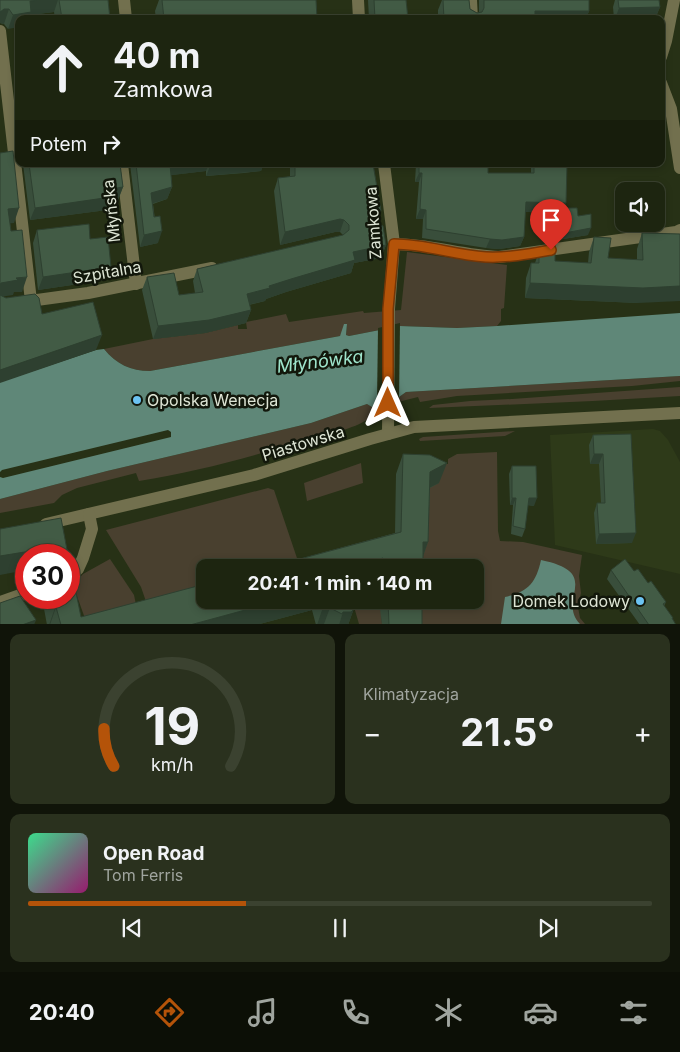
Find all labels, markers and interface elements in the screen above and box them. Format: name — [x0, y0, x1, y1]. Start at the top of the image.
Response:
text: 40 m — [113, 34, 201, 76]
icon: ahead — [30, 35, 95, 100]
text: Zamkowa — [113, 76, 213, 102]
icon: right — [97, 130, 125, 158]
text: Potem — [30, 133, 87, 156]
street label: Młyńska — [98, 179, 124, 243]
map controls — [615, 182, 665, 232]
button: sound — [615, 182, 665, 232]
street label: Zamkowa — [360, 186, 386, 260]
pin — [530, 199, 572, 250]
icon: arrive — [537, 206, 565, 234]
street label: Szpitalna — [71, 256, 143, 288]
water label: Młynówka — [275, 345, 365, 377]
position arrow — [361, 376, 413, 428]
place label: Opolska Wenecja — [147, 390, 278, 410]
marker: Opolska Wenecja — [131, 394, 143, 406]
street label: Piastowska — [259, 421, 347, 465]
speed limit sign: 30 — [15, 544, 80, 609]
text: 20:41 · 1 min · 140 m — [248, 572, 432, 595]
place label: Domek Lodowy — [512, 591, 630, 611]
marker: Domek Lodowy — [634, 595, 646, 607]
text: Klimatyzacja — [363, 684, 459, 704]
text: 19 — [144, 695, 201, 758]
text: 21.5° — [460, 709, 555, 755]
text: − — [363, 716, 382, 750]
text: + — [633, 716, 652, 750]
text: km/h — [151, 754, 194, 775]
text: Open Road — [103, 842, 204, 865]
text: Tom Ferris — [103, 865, 183, 885]
icon: previous — [118, 914, 146, 942]
icon: pause — [326, 914, 354, 942]
icon: next — [534, 914, 562, 942]
icon: directions — [152, 995, 187, 1030]
icon: music — [245, 995, 280, 1030]
icon: phone — [338, 995, 373, 1030]
icon: climate — [431, 995, 466, 1030]
icon: car — [523, 995, 558, 1030]
icon: filters — [616, 995, 651, 1030]
text: 20:40 — [29, 999, 95, 1025]

